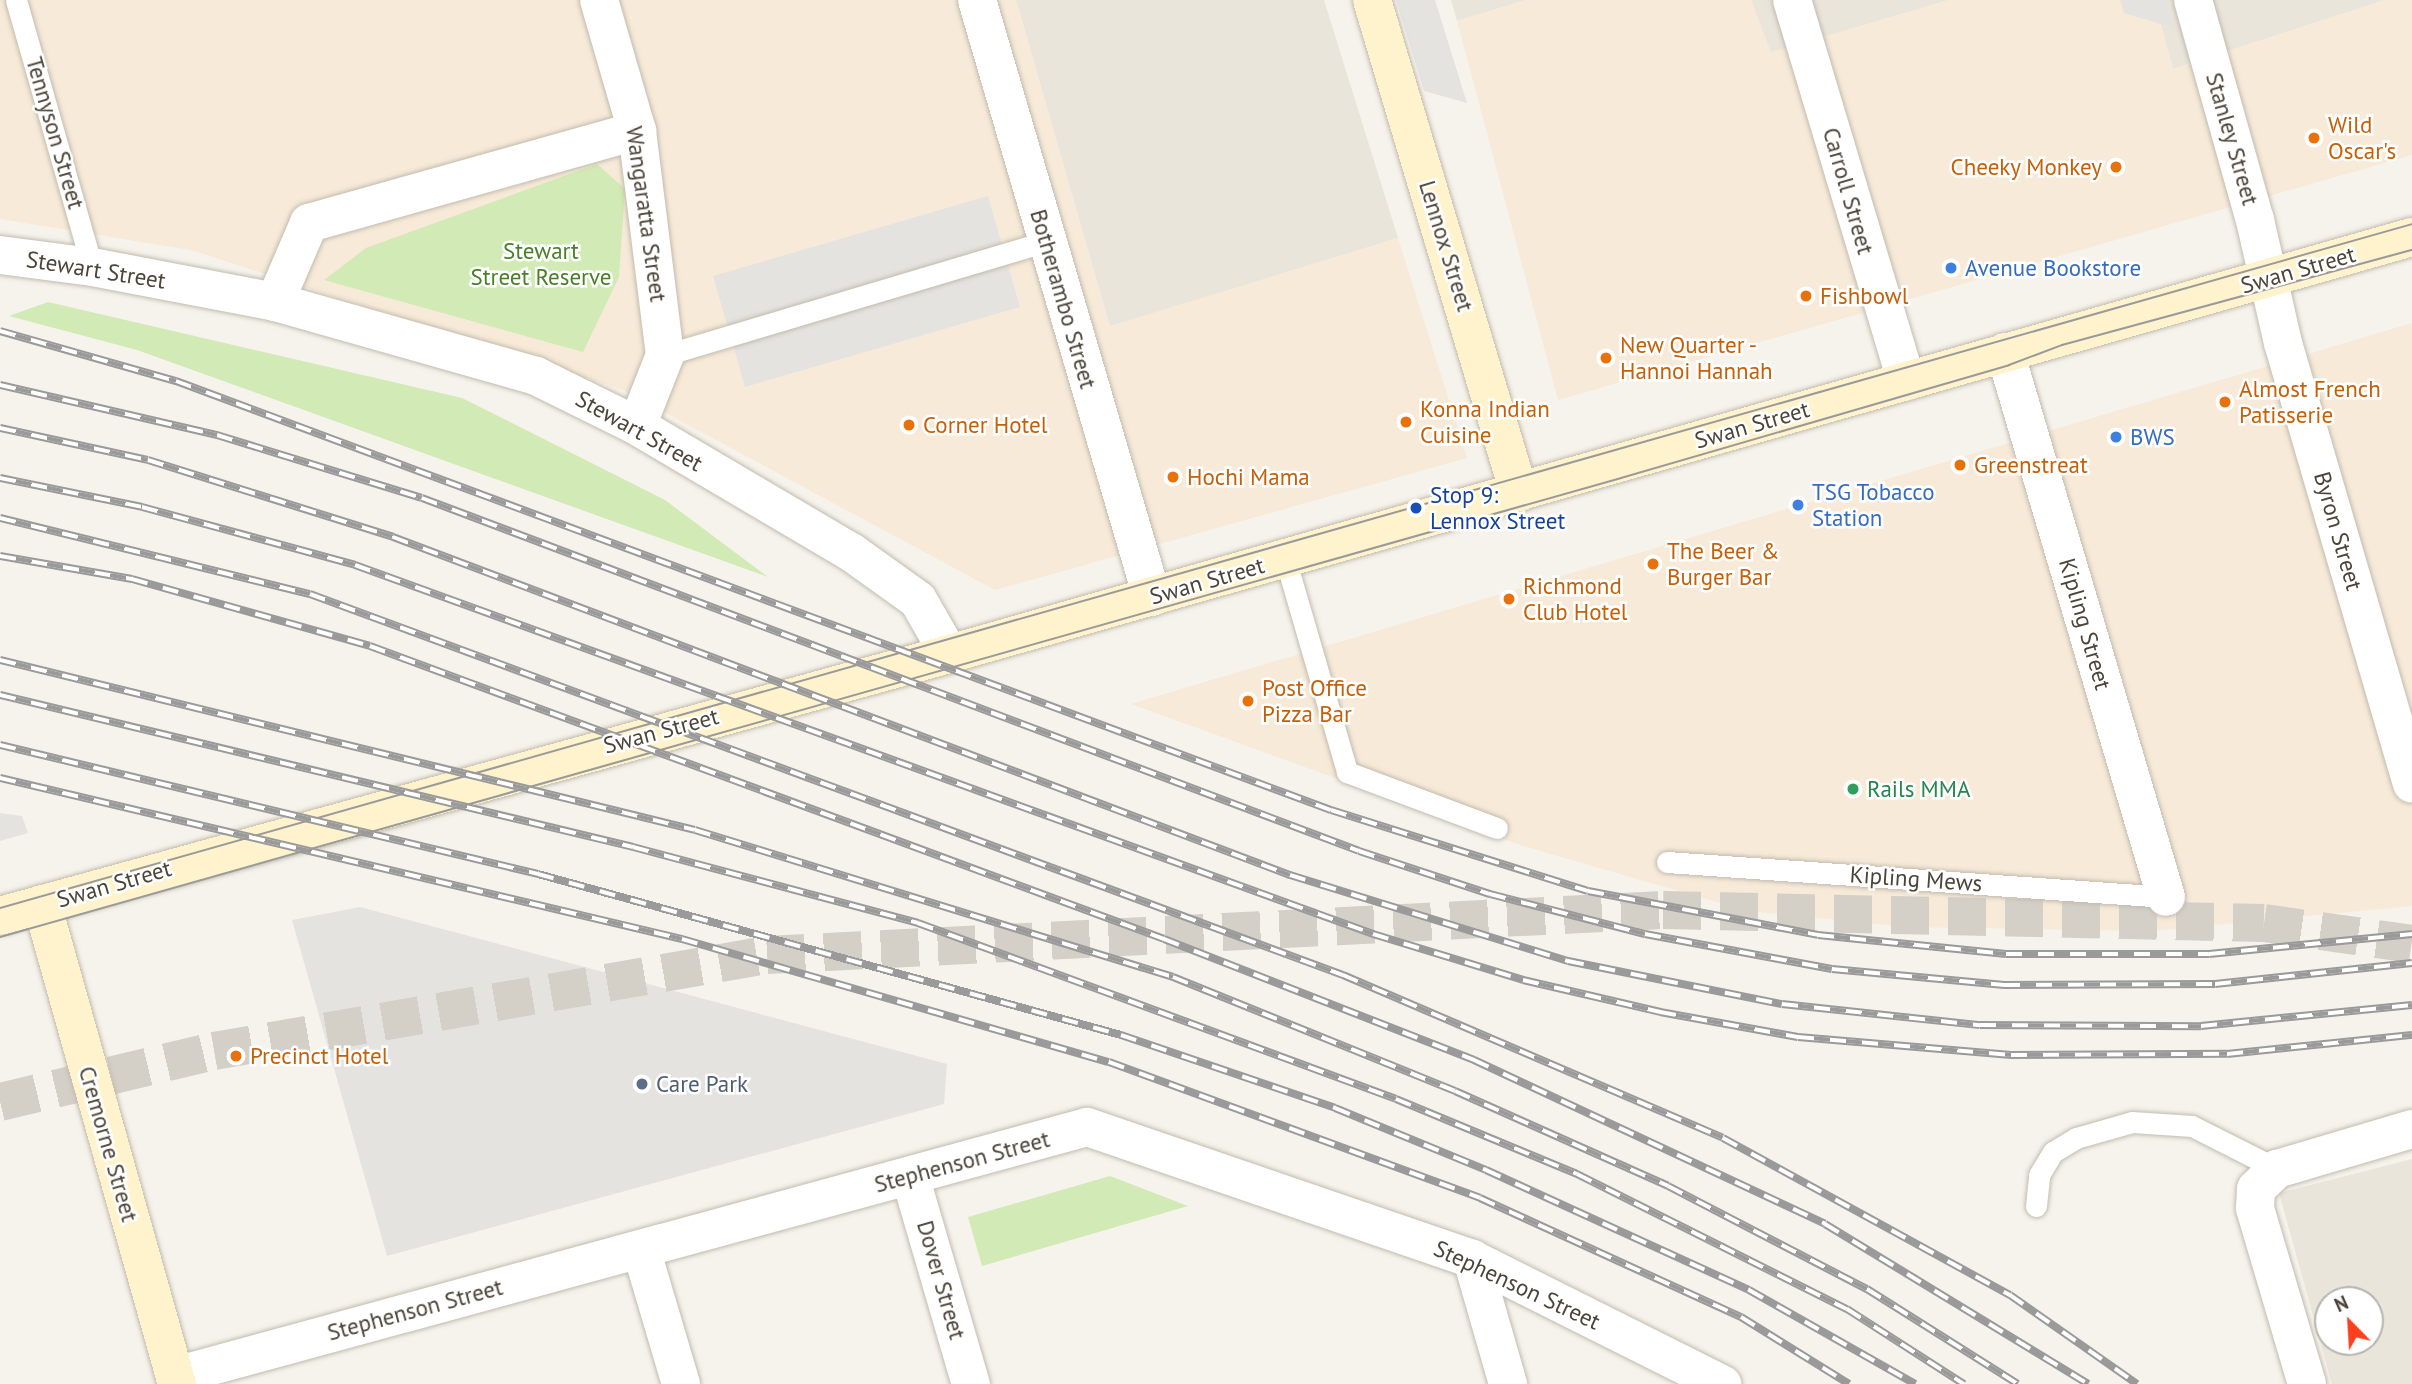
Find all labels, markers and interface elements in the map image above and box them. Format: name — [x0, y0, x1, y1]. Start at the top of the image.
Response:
street label: Tennyson Street — [20, 54, 90, 212]
street label: Stanley Street — [2200, 69, 2264, 209]
place label: Wild Oscar's — [2328, 111, 2396, 165]
street label: Wangaratta Street — [620, 124, 672, 304]
street label: Carroll Street — [1817, 125, 1879, 257]
marker: Wild Oscar's — [2306, 130, 2322, 146]
place label: Cheeky Monkey — [1950, 153, 2102, 181]
marker: Cheeky Monkey — [2108, 159, 2124, 175]
street label: Lennox Street — [1413, 177, 1479, 315]
street label: Botherambo Street — [1024, 206, 1102, 392]
park label: Stewart Street Reserve — [471, 237, 611, 291]
street label: Swan Street — [2237, 240, 2359, 300]
street label: Stewart Street — [24, 245, 168, 295]
place label: Avenue Bookstore — [1965, 254, 2141, 282]
marker: Avenue Bookstore — [1943, 260, 1959, 276]
place label: Fishbowl — [1820, 282, 1908, 310]
marker: Fishbowl — [1798, 288, 1814, 304]
place label: New Quarter - Hannoi Hannah — [1620, 331, 1773, 385]
marker: New Quarter - Hannoi Hannah — [1598, 350, 1614, 366]
place label: Almost French Patisserie — [2239, 375, 2381, 429]
street label: Stewart Street — [571, 385, 707, 477]
marker: Almost French Patisserie — [2217, 394, 2233, 410]
place label: Konna Indian Cuisine — [1420, 395, 1550, 449]
street label: Swan Street — [1691, 395, 1813, 455]
place label: Corner Hotel — [923, 411, 1047, 439]
marker: Konna Indian Cuisine — [1398, 414, 1414, 430]
marker: Corner Hotel — [901, 417, 917, 433]
place label: BWS — [2130, 423, 2175, 451]
marker: BWS — [2108, 429, 2124, 445]
place label: Greenstreat — [1974, 451, 2088, 479]
marker: Greenstreat — [1952, 457, 1968, 473]
place label: Hochi Mama — [1187, 463, 1310, 491]
marker: Hochi Mama — [1165, 469, 1181, 485]
street label: Byron Street — [2308, 469, 2368, 593]
place label: TSG Tobacco Station — [1812, 478, 1935, 532]
place label: Stop 9: Lennox Street — [1430, 481, 1566, 535]
marker: TSG Tobacco Station — [1790, 497, 1806, 513]
marker: Stop 9: Lennox Street — [1408, 500, 1424, 516]
place label: The Beer & Burger Bar — [1667, 537, 1779, 591]
street label: Swan Street — [1146, 551, 1268, 611]
street label: Kipling Street — [2053, 555, 2117, 693]
marker: The Beer & Burger Bar — [1645, 556, 1661, 572]
place label: Richmond Club Hotel — [1523, 572, 1628, 626]
marker: Richmond Club Hotel — [1501, 591, 1517, 607]
place label: Post Office Pizza Bar — [1262, 674, 1367, 728]
marker: Post Office Pizza Bar — [1240, 693, 1256, 709]
street label: Swan Street — [600, 702, 722, 760]
place label: Rails MMA — [1867, 775, 1970, 803]
marker: Rails MMA — [1845, 781, 1861, 797]
street label: Swan Street — [53, 854, 175, 914]
street label: Kipling Mews — [1849, 861, 1983, 897]
place label: Precinct Hotel — [250, 1042, 388, 1070]
marker: Precinct Hotel — [228, 1048, 244, 1064]
street label: Cremorne Street — [73, 1063, 143, 1225]
place label: Care Park — [656, 1070, 748, 1098]
marker: Care Park — [634, 1076, 650, 1092]
street label: Stephenson Street — [871, 1125, 1053, 1199]
street label: Dover Street — [911, 1217, 971, 1343]
street label: Stephenson Street — [1430, 1234, 1604, 1336]
street label: Stephenson Street — [324, 1273, 506, 1347]
north arrow — [2314, 1286, 2384, 1356]
text: N — [2331, 1290, 2352, 1317]

